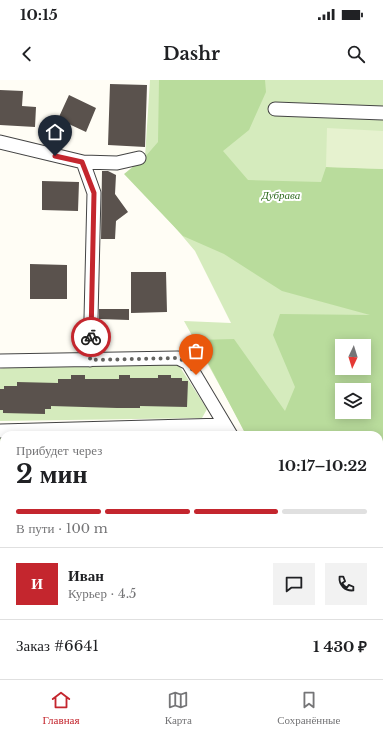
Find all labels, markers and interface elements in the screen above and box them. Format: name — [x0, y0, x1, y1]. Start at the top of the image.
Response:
text: 10:15 — [20, 5, 58, 24]
icon: back — [16, 43, 38, 65]
text: Dashr — [163, 43, 220, 65]
icon: search — [345, 43, 367, 65]
pin — [38, 115, 72, 156]
icon: home — [44, 121, 66, 143]
park label: Дубрава — [261, 188, 301, 202]
courier — [71, 317, 111, 357]
icon: bike — [80, 326, 102, 348]
pin — [179, 334, 213, 375]
north arrow — [335, 339, 371, 375]
map controls — [335, 339, 371, 419]
icon: bag — [185, 340, 207, 362]
button: layers — [335, 383, 371, 419]
text: Прибудет через — [16, 442, 102, 459]
text: 10:17–10:22 — [278, 456, 367, 475]
text: 2 мин — [16, 458, 88, 490]
text: В пути · 100 m — [16, 520, 108, 537]
button: chat — [273, 563, 315, 605]
button: phone — [325, 563, 367, 605]
text: Иван — [68, 566, 104, 585]
text: И — [31, 574, 43, 593]
text: Курьер · 4.5 — [68, 585, 137, 602]
text: Заказ #6641 — [16, 636, 99, 655]
text: 1 430 ₽ — [313, 637, 367, 656]
tab: Главная — [43, 689, 80, 727]
tab: Карта — [165, 689, 192, 727]
tab: Сохранённые — [277, 689, 340, 727]

